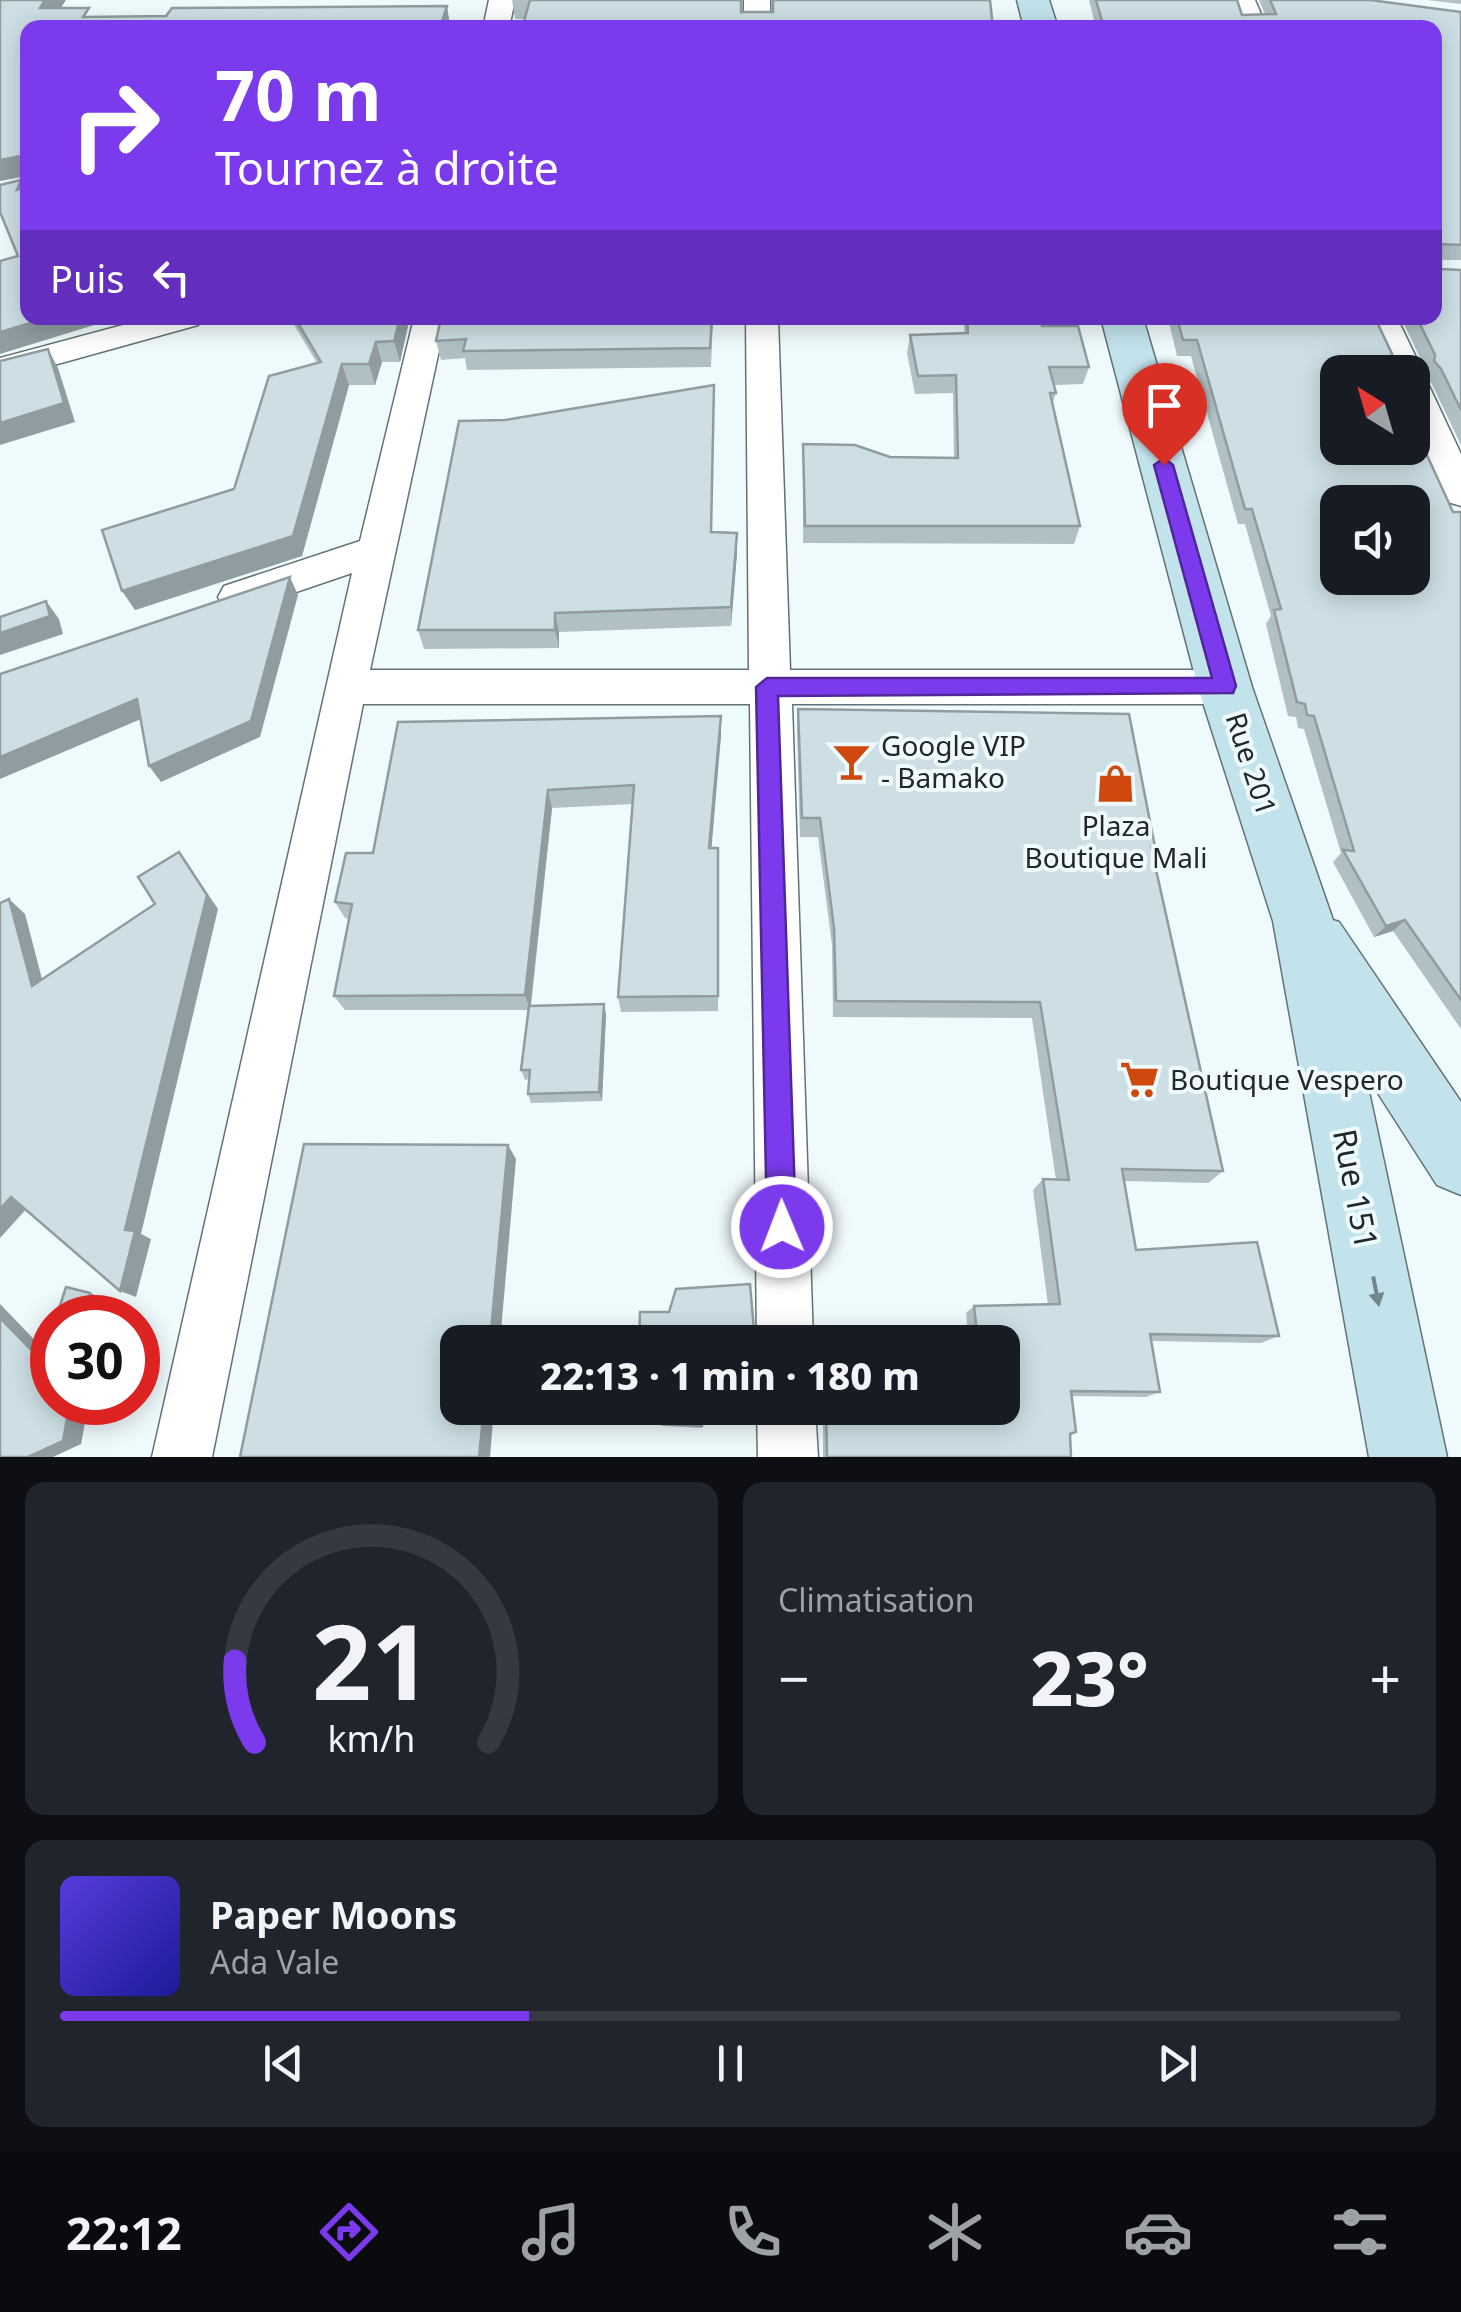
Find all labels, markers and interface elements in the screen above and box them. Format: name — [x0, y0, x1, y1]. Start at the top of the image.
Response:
text: 70 m — [215, 46, 382, 142]
icon: right — [50, 60, 180, 190]
text: Tournez à droite — [215, 137, 559, 198]
icon: left — [144, 250, 199, 305]
text: Puis — [50, 252, 124, 304]
north arrow — [1320, 355, 1430, 465]
map controls — [1320, 355, 1430, 595]
pin — [1122, 363, 1207, 466]
icon: arrive — [1137, 378, 1192, 433]
button: sound — [1320, 485, 1430, 595]
street label: Rue 201 — [1218, 707, 1286, 820]
place label: Google VIP - Bamako — [881, 726, 1026, 796]
bar icon: Google VIP - Bamako — [830, 741, 872, 783]
shop icon: Plaza Boutique Mali — [1095, 763, 1137, 805]
place label: Plaza Boutique Mali — [1025, 806, 1207, 876]
supermarket icon: Boutique Vespero — [1119, 1059, 1161, 1101]
place label: Boutique Vespero — [1170, 1060, 1404, 1098]
street label: Rue 151 — [1324, 1125, 1389, 1252]
position arrow — [730, 1175, 834, 1279]
one-way arrow — [1368, 1276, 1384, 1307]
speed limit sign: 30 — [30, 1295, 160, 1425]
text: 22:13 · 1 min · 180 m — [540, 1349, 920, 1401]
text: Climatisation — [778, 1578, 975, 1621]
text: 21 — [312, 1589, 431, 1730]
text: 23° — [1030, 1626, 1149, 1728]
text: − — [778, 1640, 809, 1715]
text: + — [1370, 1640, 1401, 1715]
text: km/h — [328, 1714, 415, 1762]
text: Paper Moons — [210, 1888, 457, 1940]
text: Ada Vale — [210, 1940, 339, 1983]
icon: previous — [256, 2036, 311, 2091]
icon: pause — [703, 2036, 758, 2091]
icon: next — [1150, 2036, 1205, 2091]
icon: directions — [314, 2197, 384, 2267]
icon: music — [516, 2197, 586, 2267]
icon: phone — [718, 2197, 788, 2267]
icon: climate — [920, 2197, 990, 2267]
icon: car — [1123, 2197, 1193, 2267]
icon: filters — [1325, 2197, 1395, 2267]
text: 22:12 — [66, 2202, 182, 2263]

